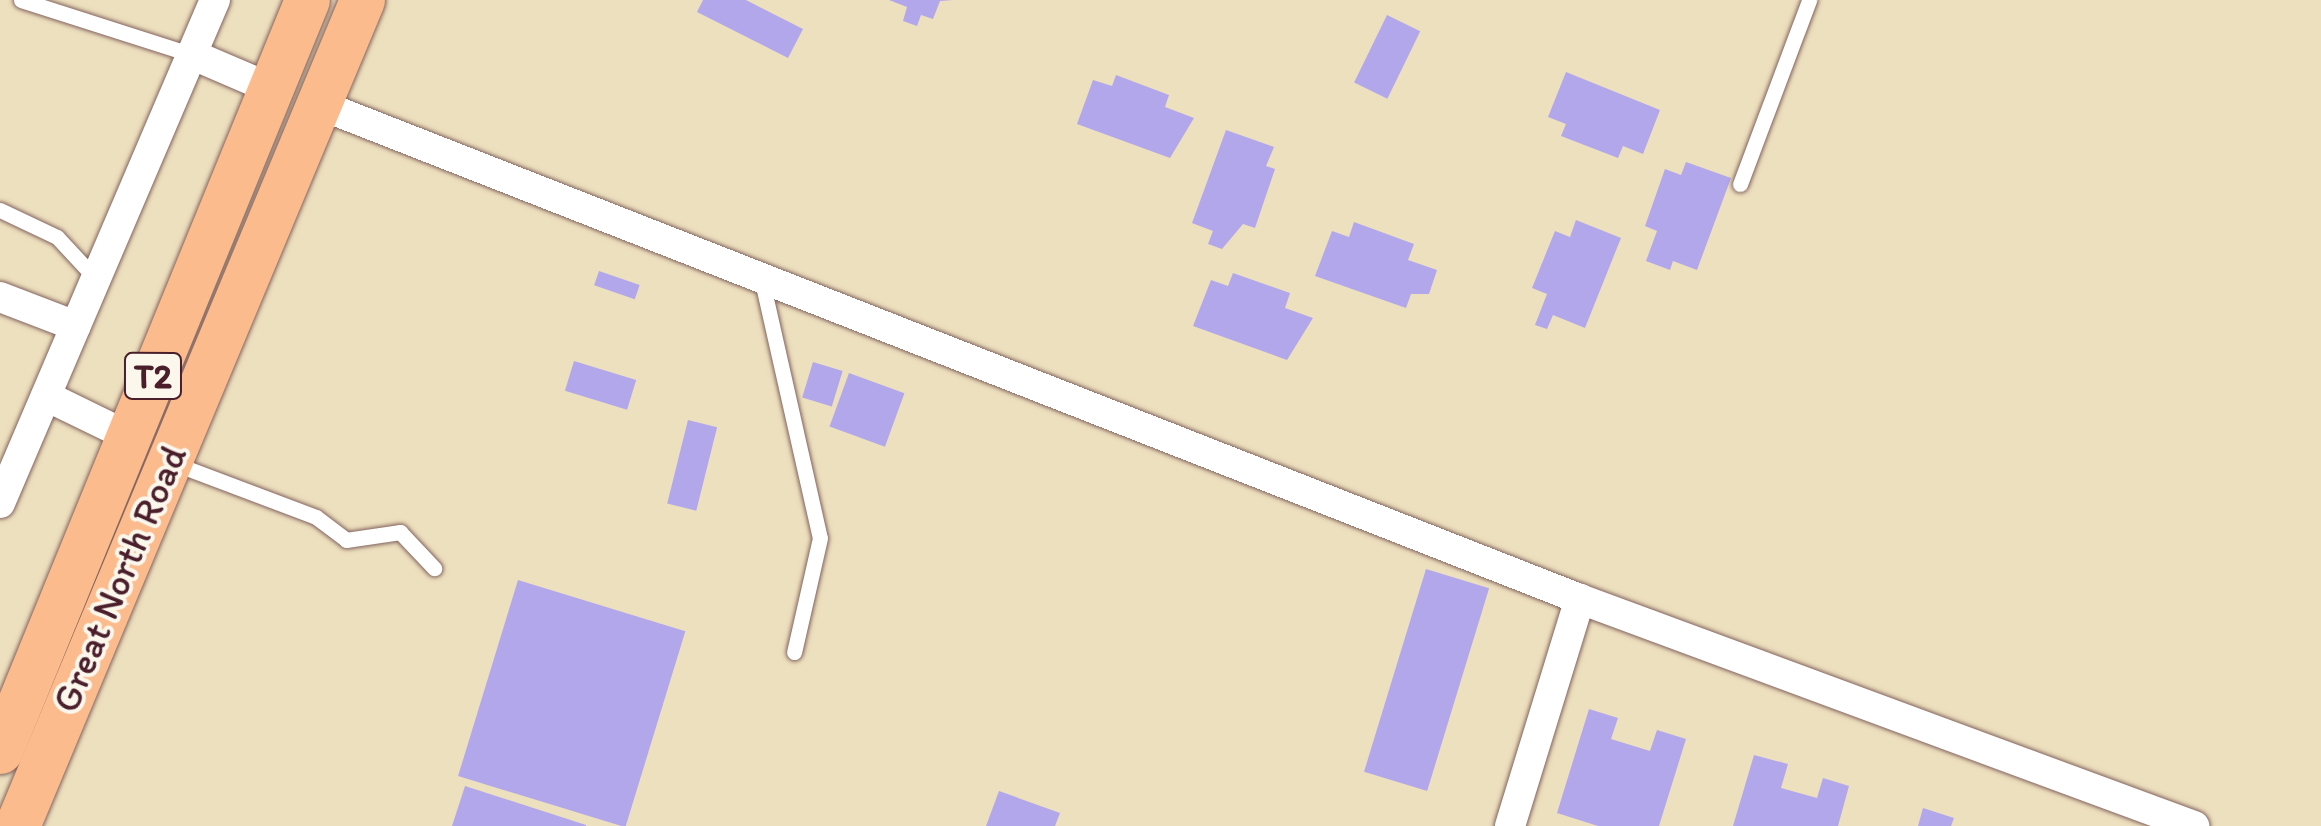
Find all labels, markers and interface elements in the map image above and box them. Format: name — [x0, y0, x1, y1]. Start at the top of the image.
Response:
road number: T2 — [123, 346, 183, 406]
street label: Great North Road — [43, 438, 197, 720]

